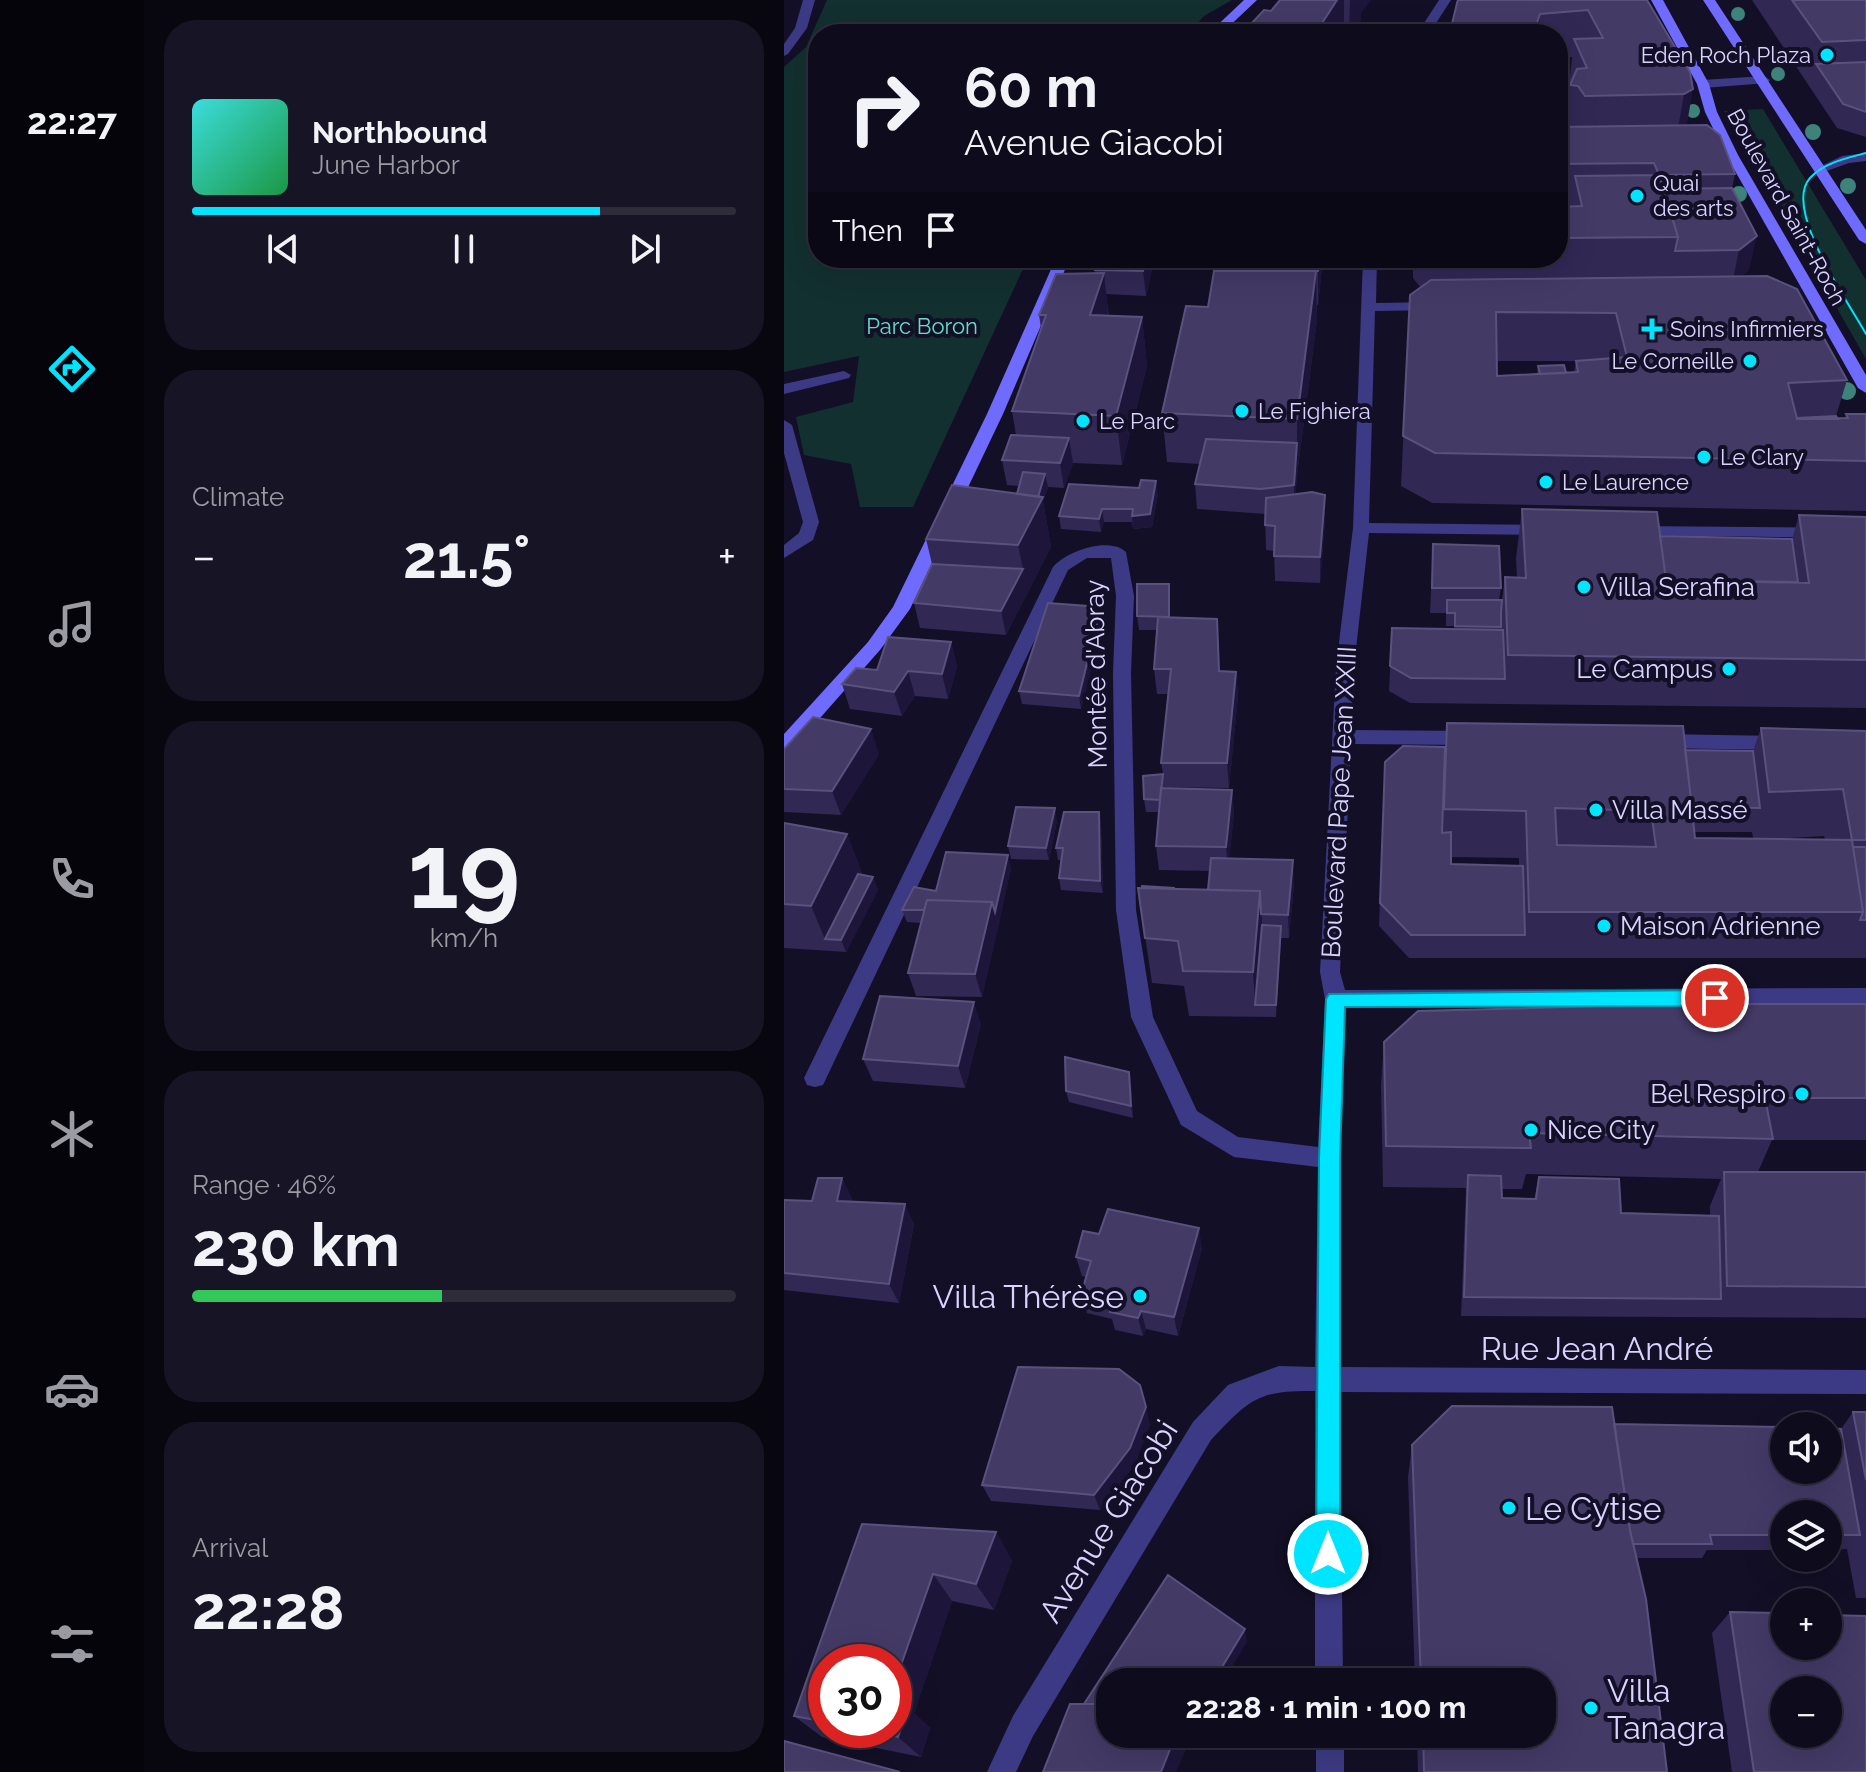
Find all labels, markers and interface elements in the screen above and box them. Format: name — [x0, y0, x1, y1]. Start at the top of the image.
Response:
place label: Eden Roch Plaza — [1641, 42, 1811, 68]
marker: Eden Roch Plaza — [1818, 46, 1836, 64]
text: 60 m — [964, 54, 1098, 120]
icon: right — [832, 56, 936, 160]
text: 22:27 — [27, 100, 117, 142]
street label: Boulevard Saint-Roch — [1722, 104, 1852, 310]
text: Northbound — [312, 115, 487, 150]
text: Avenue Giacobi — [964, 121, 1224, 163]
text: June Harbor — [312, 150, 460, 180]
place label: Quai des arts — [1653, 170, 1734, 221]
marker: Quai des arts — [1628, 187, 1646, 205]
icon: arrive — [919, 208, 963, 252]
text: Then — [832, 213, 903, 248]
icon: previous — [261, 227, 305, 271]
icon: pause — [442, 227, 486, 271]
icon: next — [623, 227, 667, 271]
park label: Parc Boron — [866, 313, 978, 339]
place label: Soins Infirmiers — [1670, 316, 1824, 342]
marker: Soins Infirmiers — [1641, 318, 1663, 340]
icon: directions — [44, 341, 100, 397]
place label: Le Corneille — [1612, 348, 1734, 374]
marker: Le Corneille — [1741, 352, 1759, 370]
place label: Le Fighiera — [1258, 398, 1371, 424]
marker: Le Fighiera — [1233, 402, 1251, 420]
place label: Le Parc — [1099, 408, 1175, 434]
marker: Le Parc — [1074, 412, 1092, 430]
place label: Le Clary — [1720, 444, 1804, 470]
marker: Le Clary — [1695, 448, 1713, 466]
place label: Le Laurence — [1562, 469, 1689, 495]
marker: Le Laurence — [1537, 473, 1555, 491]
text: Climate — [192, 482, 284, 512]
text: 21.5° — [403, 522, 530, 592]
text: − — [192, 531, 216, 582]
text: + — [718, 531, 736, 582]
place label: Villa Serafina — [1600, 572, 1755, 602]
marker: Villa Serafina — [1575, 578, 1593, 596]
street label: Montée d'Abray — [1079, 579, 1113, 769]
icon: music — [44, 596, 100, 652]
street label: Boulevard Pape Jean XXIII — [1316, 645, 1362, 959]
place label: Le Campus — [1576, 654, 1713, 684]
marker: Le Campus — [1720, 660, 1738, 678]
place label: Villa Massé — [1612, 795, 1748, 825]
marker: Villa Massé — [1587, 801, 1605, 819]
text: 19 — [408, 810, 520, 932]
icon: phone — [44, 851, 100, 907]
place label: Maison Adrienne — [1620, 911, 1821, 941]
marker: Maison Adrienne — [1595, 917, 1613, 935]
text: km/h — [430, 923, 498, 953]
pin — [1681, 964, 1749, 1032]
icon: arrive — [1693, 976, 1737, 1020]
place label: Bel Respiro — [1650, 1079, 1786, 1109]
marker: Bel Respiro — [1793, 1085, 1811, 1103]
icon: climate — [44, 1106, 100, 1162]
place label: Nice City — [1547, 1115, 1655, 1145]
marker: Nice City — [1522, 1121, 1540, 1139]
text: Range · 46% — [192, 1170, 336, 1200]
text: 230 km — [192, 1210, 400, 1280]
place label: Villa Thérèse — [933, 1278, 1124, 1315]
marker: Villa Thérèse — [1131, 1287, 1149, 1305]
street label: Rue Jean André — [1481, 1330, 1713, 1367]
icon: car — [44, 1361, 100, 1417]
map controls — [1770, 1412, 1842, 1748]
button: sound — [1770, 1412, 1842, 1484]
street label: Avenue Giacobi — [1031, 1413, 1185, 1629]
place label: Le Cytise — [1525, 1490, 1661, 1527]
marker: Le Cytise — [1500, 1499, 1518, 1517]
button: layers — [1770, 1500, 1842, 1572]
position arrow — [1286, 1512, 1370, 1596]
text: Arrival — [192, 1533, 268, 1563]
text: 22:28 — [192, 1573, 345, 1643]
button: + — [1770, 1588, 1842, 1660]
icon: filters — [44, 1616, 100, 1672]
speed limit sign: 30 — [808, 1644, 912, 1748]
place label: Villa Tanagra — [1607, 1672, 1725, 1746]
button: − — [1770, 1676, 1842, 1748]
text: 22:28 · 1 min · 100 m — [1185, 1690, 1467, 1725]
marker: Villa Tanagra — [1582, 1699, 1600, 1717]

